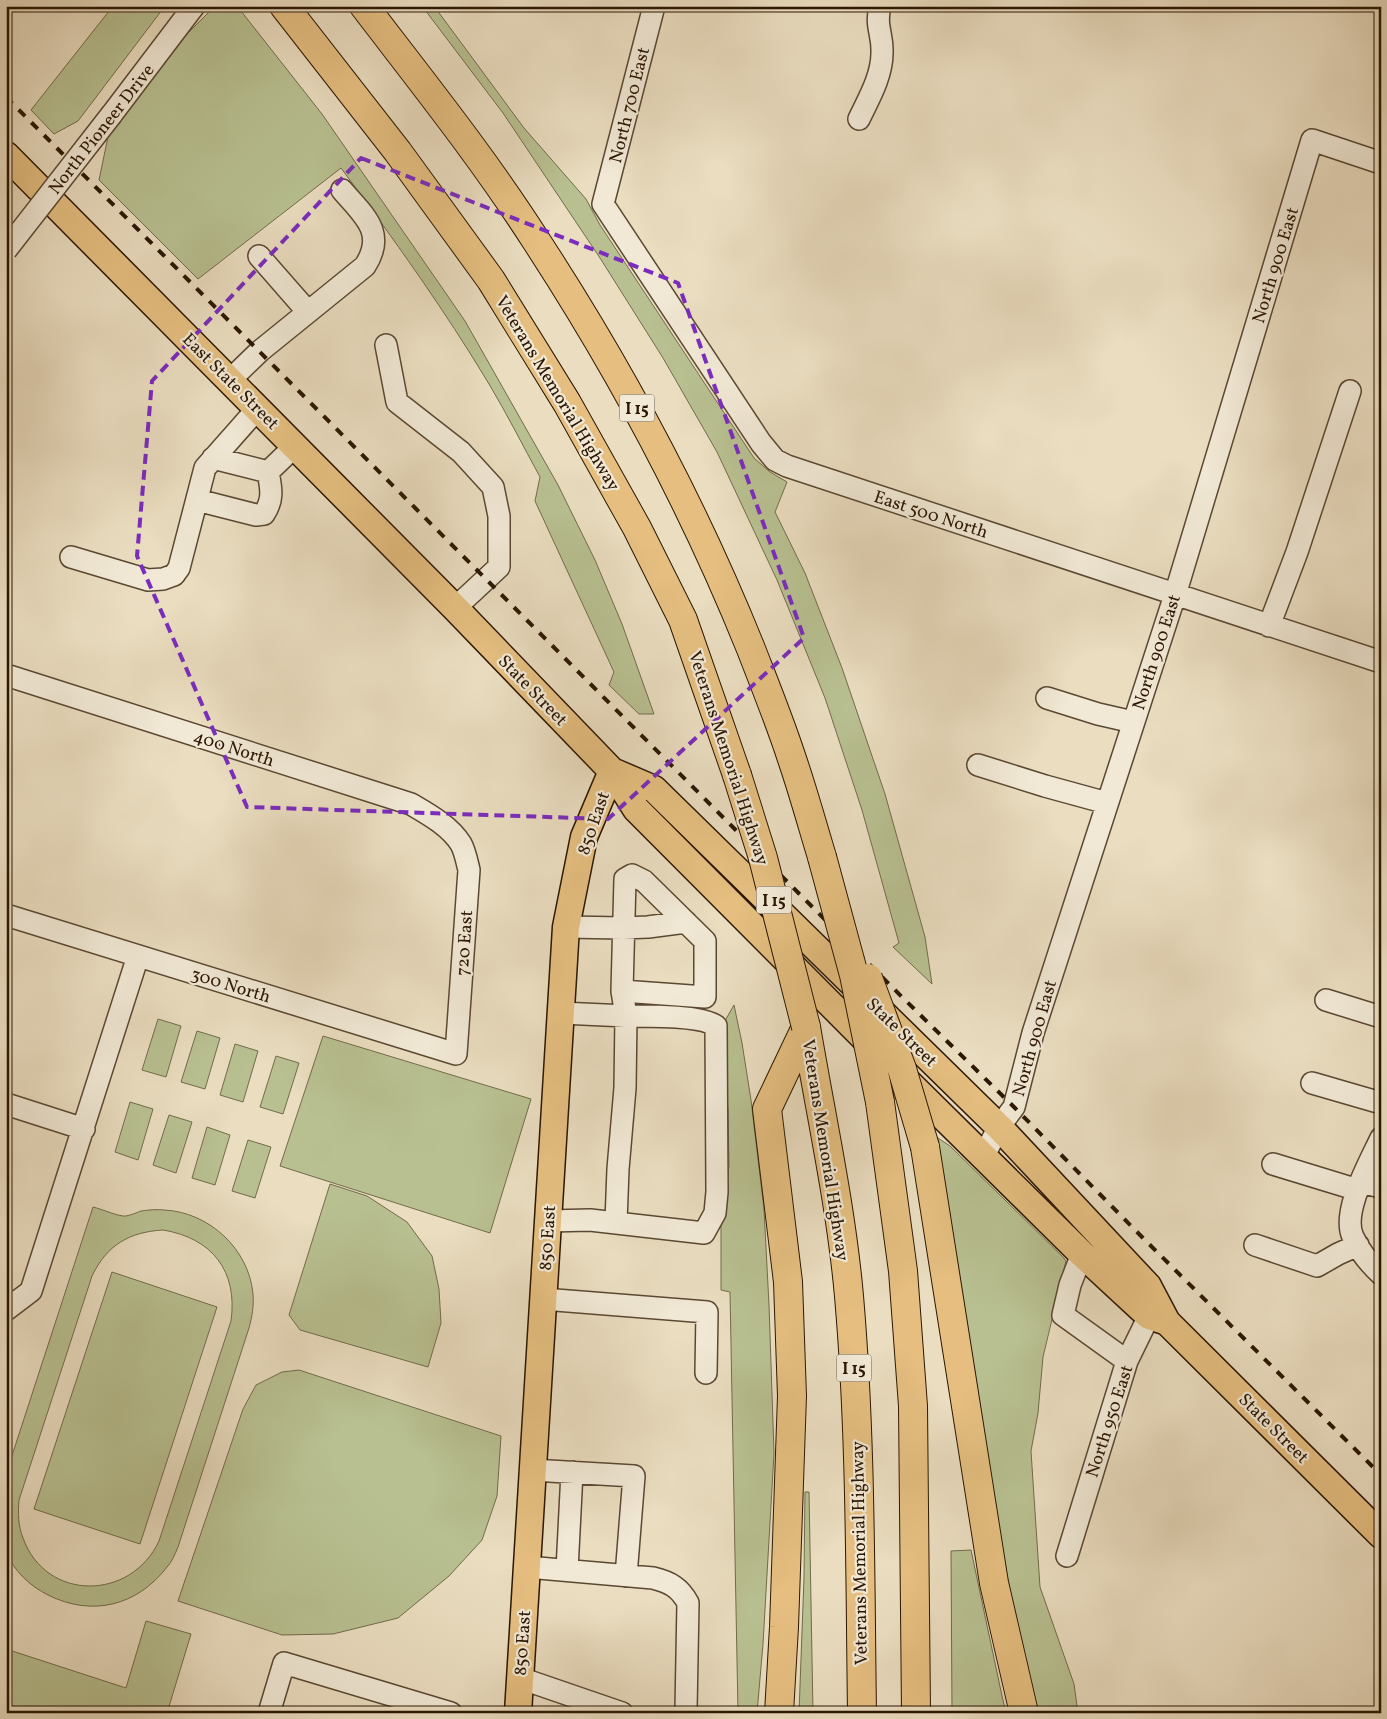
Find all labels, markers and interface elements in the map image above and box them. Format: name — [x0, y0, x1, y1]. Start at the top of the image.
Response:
street label: North 700 East — [604, 45, 657, 166]
street label: North Pioneer Drive — [43, 59, 161, 200]
street label: North 900 East — [1247, 204, 1306, 327]
street label: Veterans Memorial Highway — [488, 291, 625, 496]
street label: East State Street — [176, 328, 284, 436]
road number: I 15 — [620, 394, 654, 422]
street label: East 500 North — [870, 485, 991, 546]
street label: North 900 East — [1127, 591, 1188, 714]
street label: Veterans Memorial Highway — [681, 648, 774, 869]
street label: State Street — [492, 650, 572, 732]
street label: 400 North — [190, 725, 277, 774]
street label: 850 East — [572, 788, 617, 859]
road number: I 15 — [756, 886, 792, 914]
street label: 720 East — [451, 909, 480, 977]
street label: 300 North — [188, 962, 274, 1010]
street label: North 900 East — [1007, 977, 1064, 1100]
street label: State Street — [860, 993, 942, 1073]
street label: Veterans Memorial Highway — [795, 1038, 854, 1263]
street label: 850 East — [534, 1205, 563, 1272]
road number: I 15 — [836, 1355, 872, 1382]
street label: North 950 East — [1080, 1362, 1140, 1481]
street label: State Street — [1232, 1388, 1314, 1470]
street label: Veterans Memorial Highway — [846, 1441, 875, 1665]
street label: 850 East — [509, 1610, 538, 1677]

